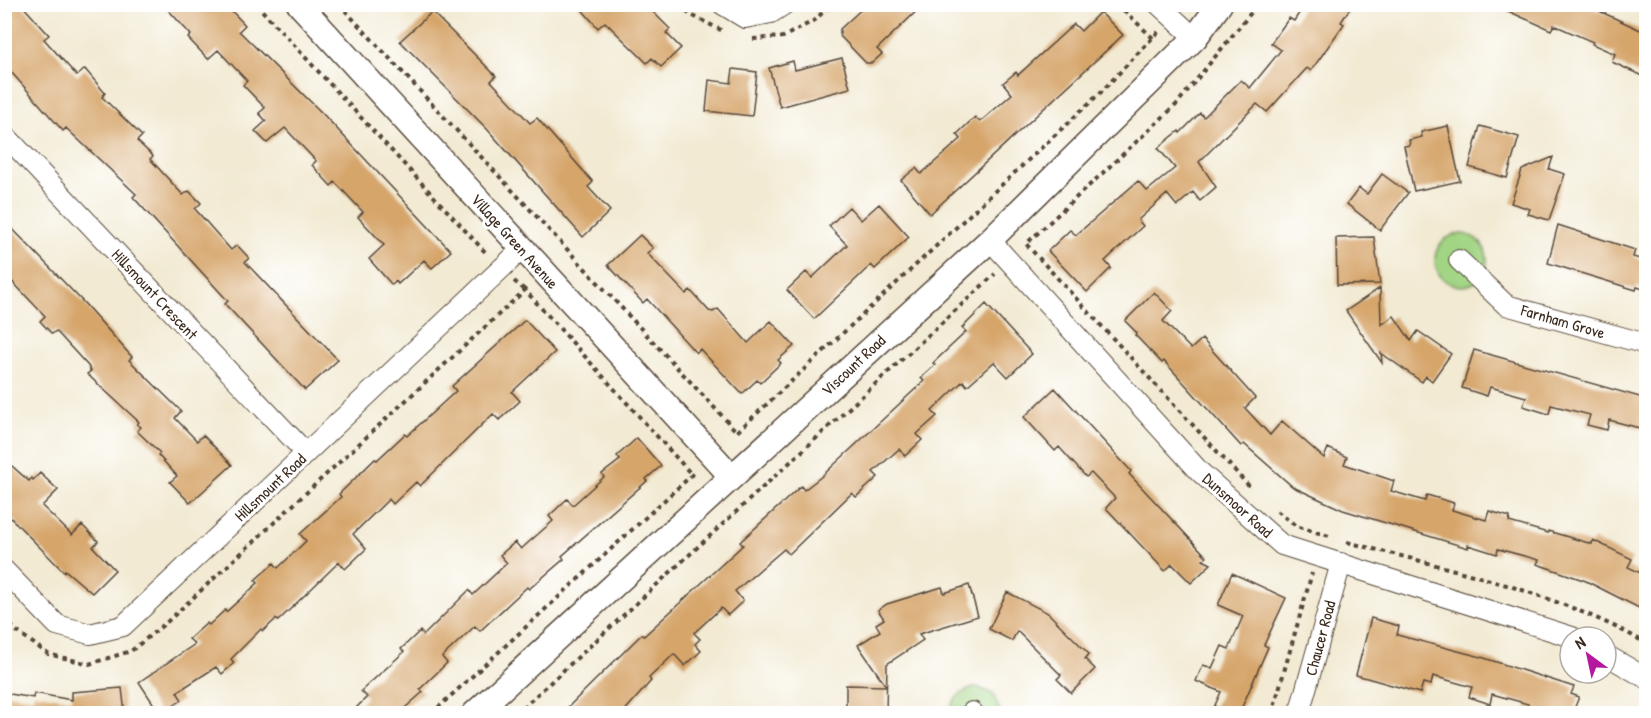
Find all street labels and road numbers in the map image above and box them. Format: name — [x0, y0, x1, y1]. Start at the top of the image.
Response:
street label: Village Green Avenue — [466, 189, 564, 294]
street label: Hillsmount Crescent — [107, 244, 203, 345]
street label: Farnham Grove — [1518, 298, 1608, 344]
street label: Viscount Road — [816, 330, 890, 400]
street label: Hillsmount Road — [229, 448, 311, 526]
street label: Dunsmoor Road — [1198, 468, 1278, 542]
street label: Chaucer Road — [1299, 598, 1341, 678]

